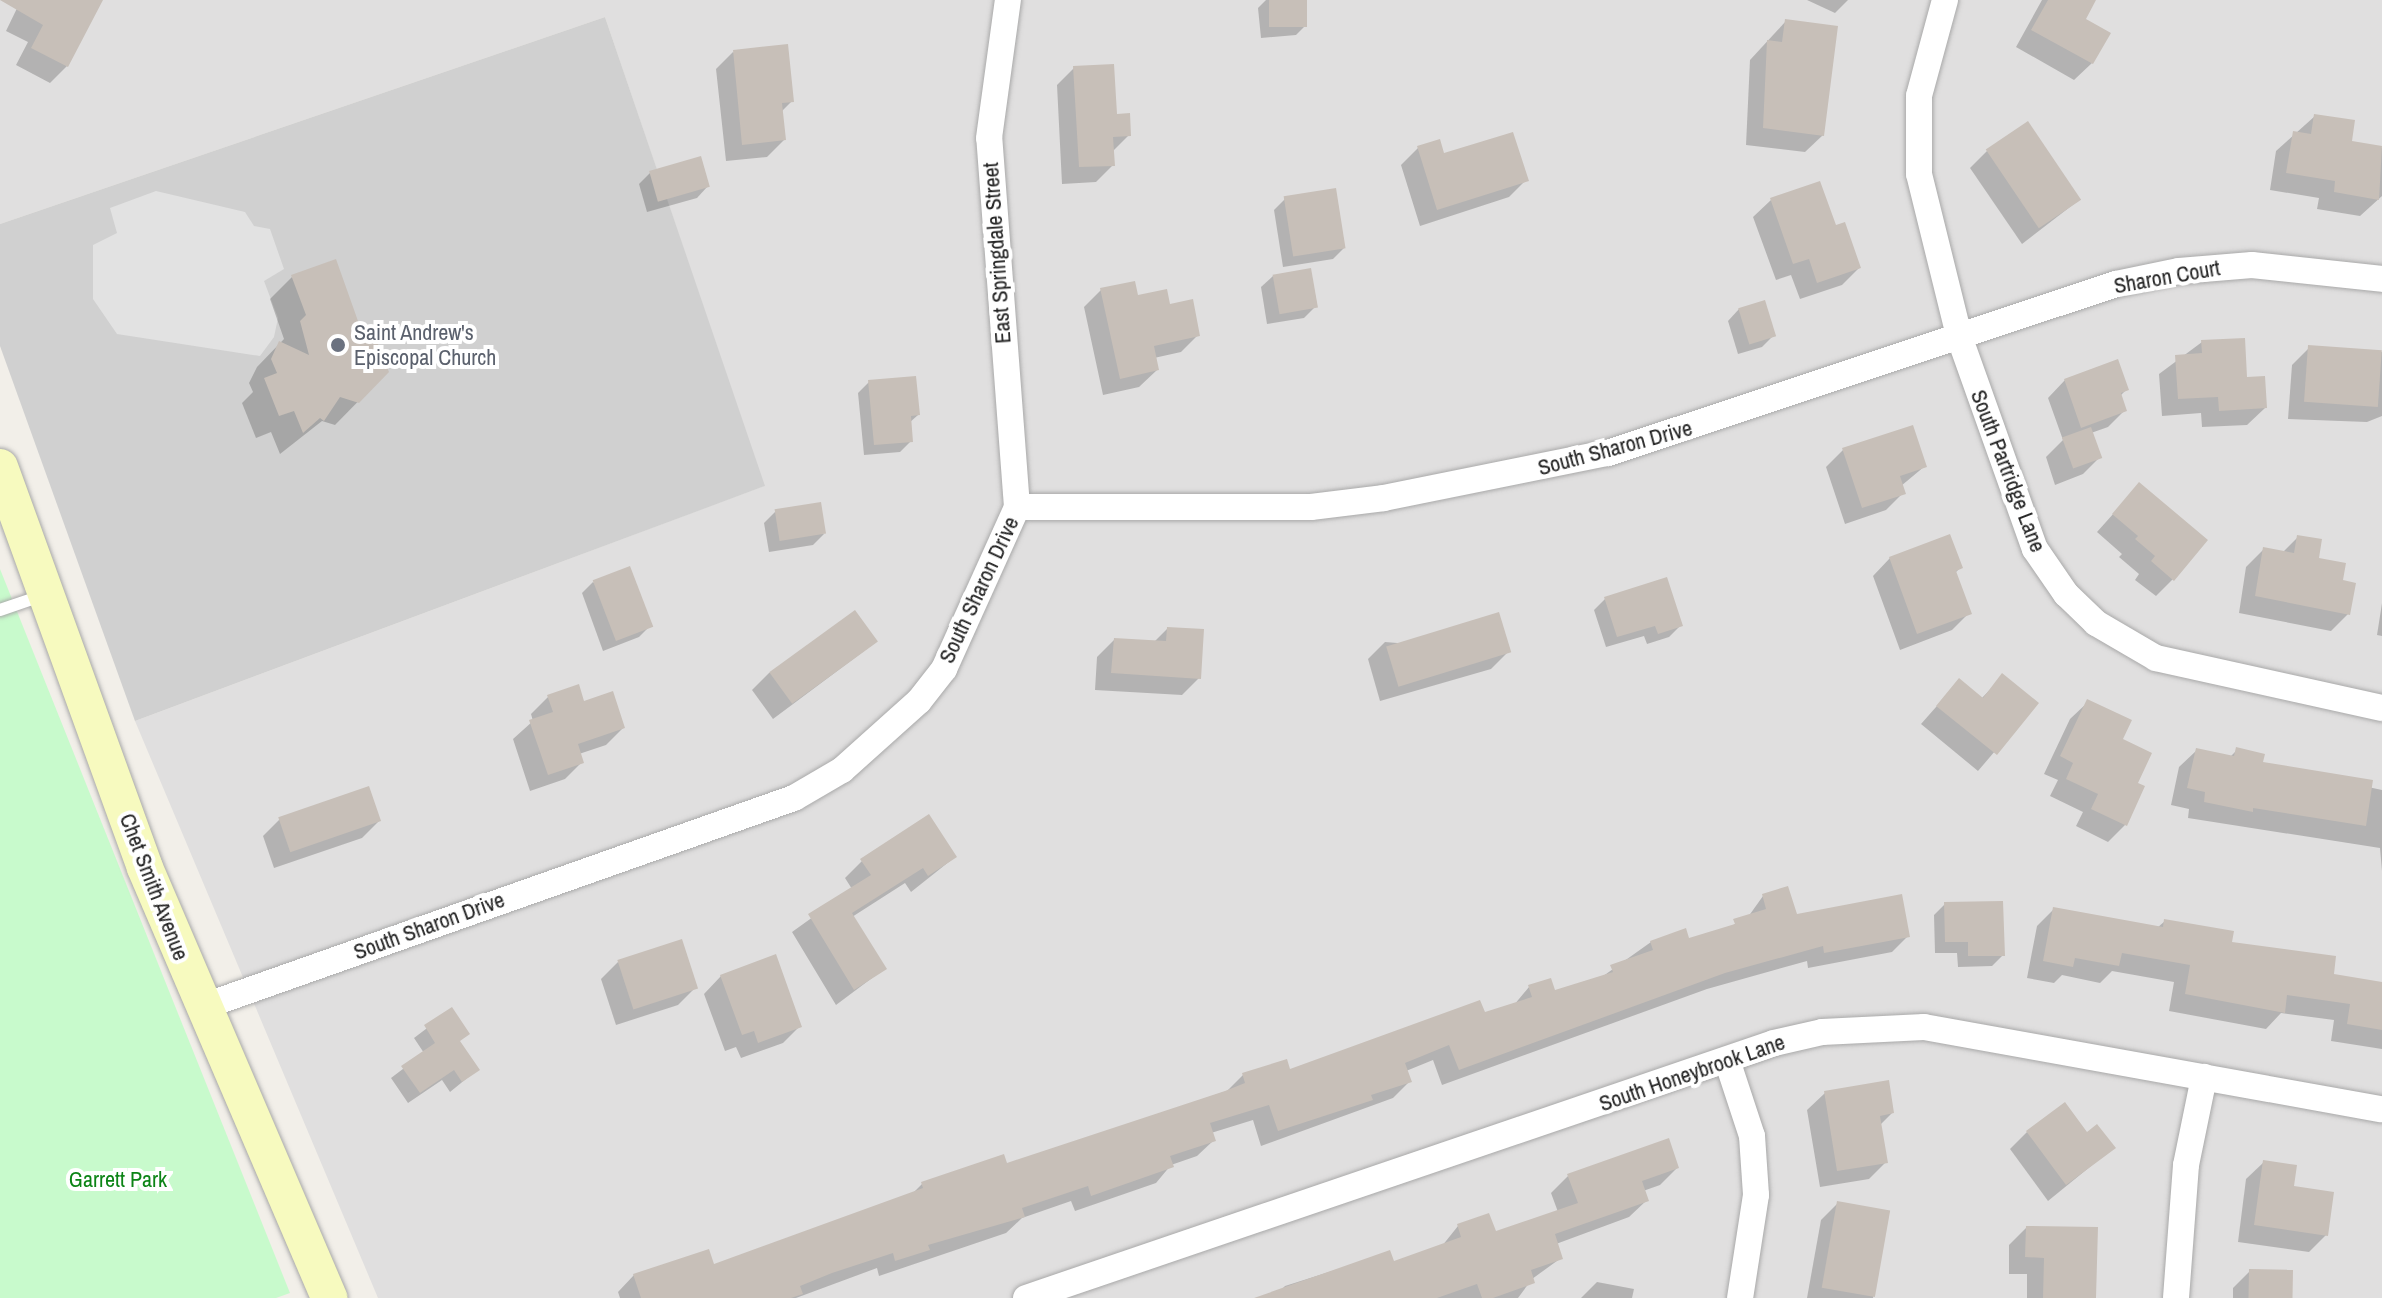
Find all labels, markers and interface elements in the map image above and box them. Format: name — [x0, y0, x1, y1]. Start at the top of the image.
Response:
street label: East Springdale Street — [978, 162, 1016, 344]
street label: Sharon Court — [2112, 255, 2222, 299]
place label: Saint Andrew's Episcopal Church — [354, 319, 496, 370]
marker: Saint Andrew's Episcopal Church — [329, 336, 347, 354]
street label: South Partridge Lane — [1965, 386, 2051, 556]
street label: South Sharon Drive — [1535, 415, 1695, 481]
street label: South Sharon Drive — [934, 513, 1024, 667]
street label: Chet Smith Avenue — [114, 809, 194, 965]
street label: South Sharon Drive — [350, 887, 508, 965]
street label: South Honeybrook Lane — [1596, 1029, 1788, 1117]
park label: Garrett Park — [69, 1167, 167, 1193]

